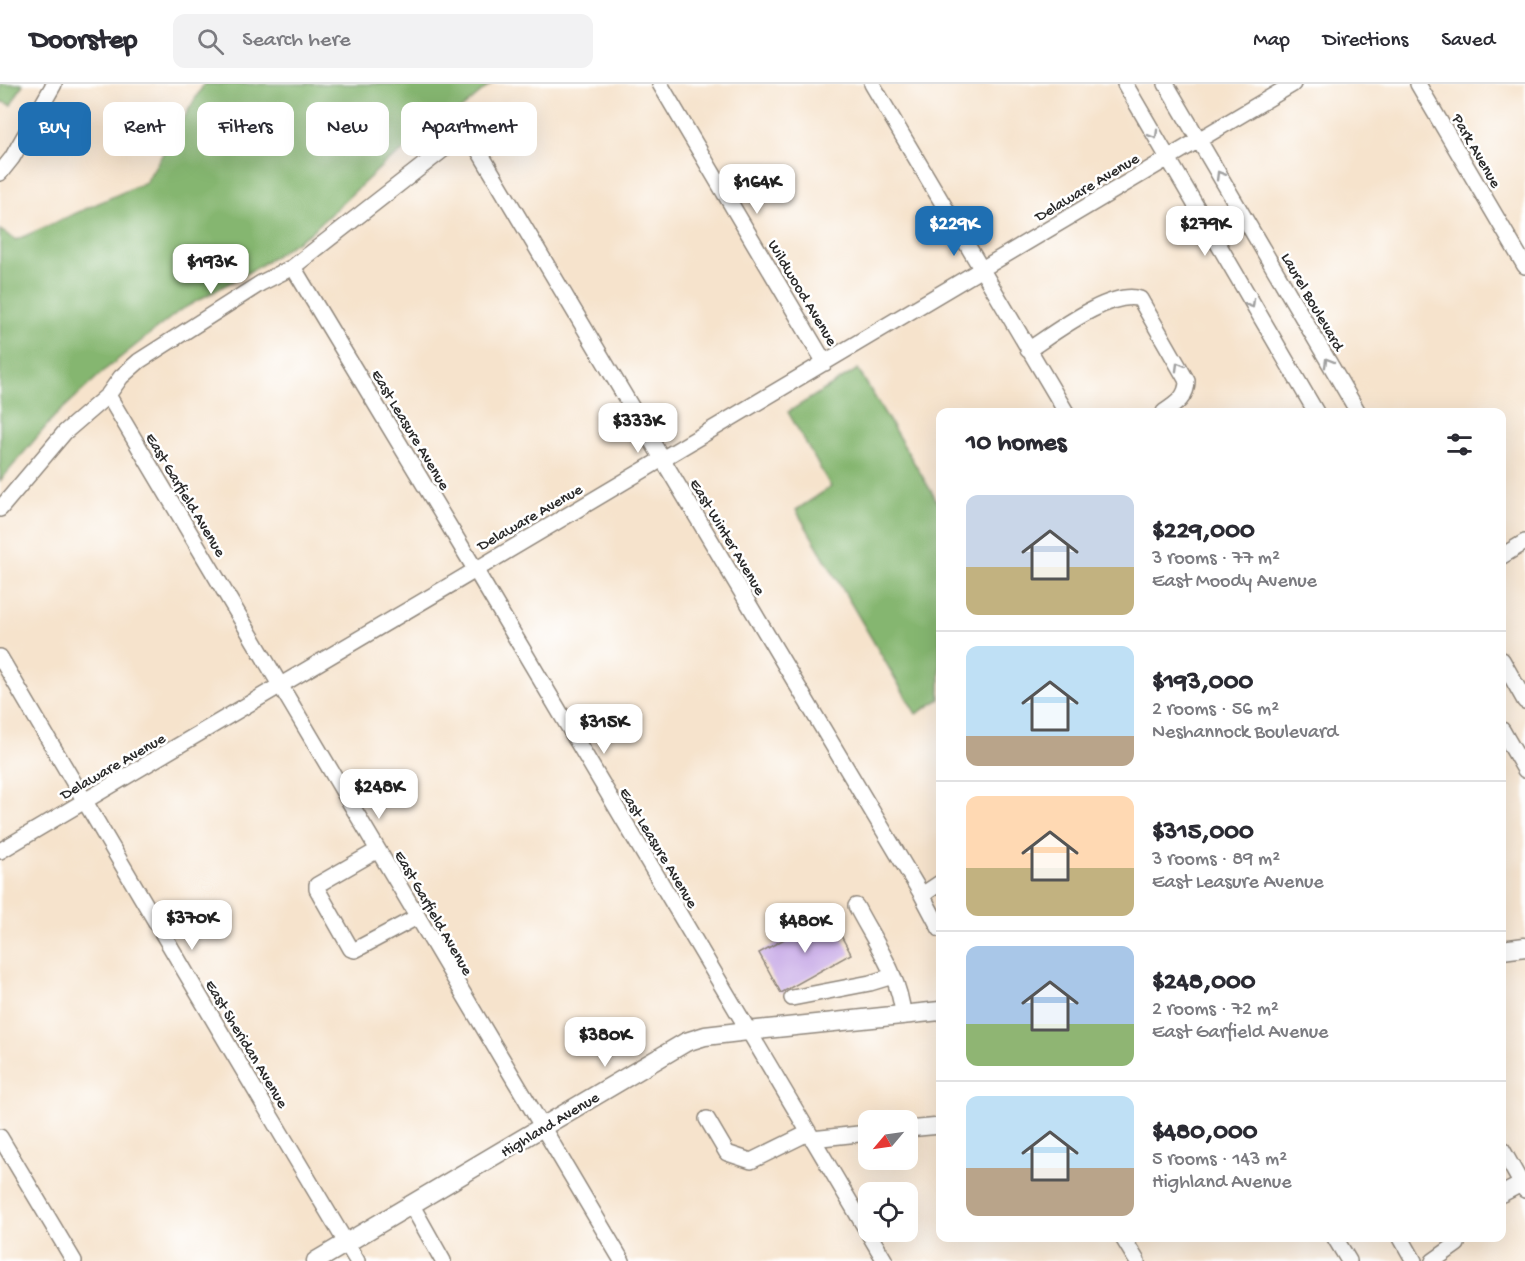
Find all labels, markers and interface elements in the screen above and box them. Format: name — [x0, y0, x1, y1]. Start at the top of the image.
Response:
search box — [173, 14, 593, 68]
text: Doorstep — [30, 25, 137, 58]
icon: search — [194, 25, 227, 58]
text: Search here — [242, 28, 351, 54]
text: Map — [1253, 29, 1290, 54]
text: Directions — [1323, 29, 1408, 54]
text: Saved — [1441, 29, 1495, 54]
chip: Buy — [18, 102, 91, 156]
chip: Rent — [103, 102, 185, 156]
chip: Filters — [197, 102, 294, 156]
chip: New — [306, 102, 389, 156]
chip: Apartment — [401, 102, 537, 156]
street label: Park Avenue — [1446, 110, 1504, 193]
one-way arrow — [1147, 129, 1159, 139]
street label: Delaware Avenue — [1031, 150, 1144, 228]
pin: $164K — [715, 164, 799, 215]
one-way arrow — [1216, 171, 1227, 181]
text: $164K — [733, 172, 781, 195]
pin: $229K — [912, 206, 996, 257]
pin: $279K — [1163, 206, 1247, 257]
text: $229K — [929, 214, 979, 237]
text: $279K — [1180, 214, 1230, 237]
street label: Wildwood Avenue — [762, 237, 840, 351]
pin: $193K — [169, 244, 253, 295]
street label: Laurel Boulevard — [1275, 250, 1348, 357]
text: $193K — [187, 252, 235, 275]
one-way arrow — [1244, 298, 1256, 308]
one-way arrow — [1324, 358, 1336, 368]
one-way arrow — [1174, 362, 1186, 372]
street label: East Leasure Avenue — [366, 367, 453, 495]
pin: $333K — [596, 403, 680, 454]
text: $333K — [612, 411, 664, 434]
icon: filters — [1443, 428, 1476, 461]
text: 10 homes — [966, 429, 1066, 460]
street label: East Garfield Avenue — [140, 430, 229, 562]
street label: East Winter Avenue — [684, 476, 769, 600]
street label: Delaware Avenue — [474, 481, 587, 557]
text: $229,000 — [1152, 517, 1255, 548]
icon: home — [1014, 519, 1086, 591]
text: 3 rooms · 77 m² — [1152, 548, 1280, 571]
text: East Moody Avenue — [1152, 571, 1317, 594]
text: $193,000 — [1152, 668, 1253, 699]
icon: home — [1014, 670, 1086, 742]
text: 2 rooms · 56 m² — [1152, 699, 1279, 722]
pin: $315K — [562, 704, 646, 755]
text: $315K — [580, 712, 628, 735]
text: Neshannock Boulevard — [1152, 722, 1338, 745]
street label: Delaware Avenue — [57, 730, 170, 806]
pin: $248K — [337, 769, 421, 820]
text: $248K — [354, 777, 404, 800]
street label: East Leasure Avenue — [614, 785, 701, 913]
text: $315,000 — [1152, 818, 1254, 849]
icon: home — [1014, 820, 1086, 892]
street label: East Garfield Avenue — [388, 848, 476, 980]
text: 3 rooms · 89 m² — [1152, 849, 1280, 872]
text: East Leasure Avenue — [1152, 872, 1324, 895]
pin: $370K — [150, 900, 234, 951]
pin: $480K — [763, 903, 847, 954]
text: $370K — [166, 908, 218, 931]
text: $480K — [779, 911, 831, 934]
text: $248,000 — [1152, 968, 1255, 999]
icon: home — [1014, 970, 1086, 1042]
street label: East Sheridan Avenue — [199, 977, 291, 1113]
text: 2 rooms · 72 m² — [1152, 999, 1279, 1022]
pin: $380K — [563, 1017, 647, 1068]
text: East Garfield Avenue — [1152, 1022, 1328, 1045]
text: $380K — [579, 1025, 631, 1048]
street label: Highland Avenue — [498, 1089, 604, 1163]
north arrow — [858, 1110, 918, 1170]
map controls — [858, 1110, 918, 1242]
text: $480,000 — [1152, 1118, 1257, 1149]
icon: home — [1014, 1120, 1086, 1192]
text: 5 rooms · 143 m² — [1152, 1149, 1287, 1172]
text: Highland Avenue — [1152, 1172, 1291, 1195]
button: locate — [858, 1182, 918, 1242]

